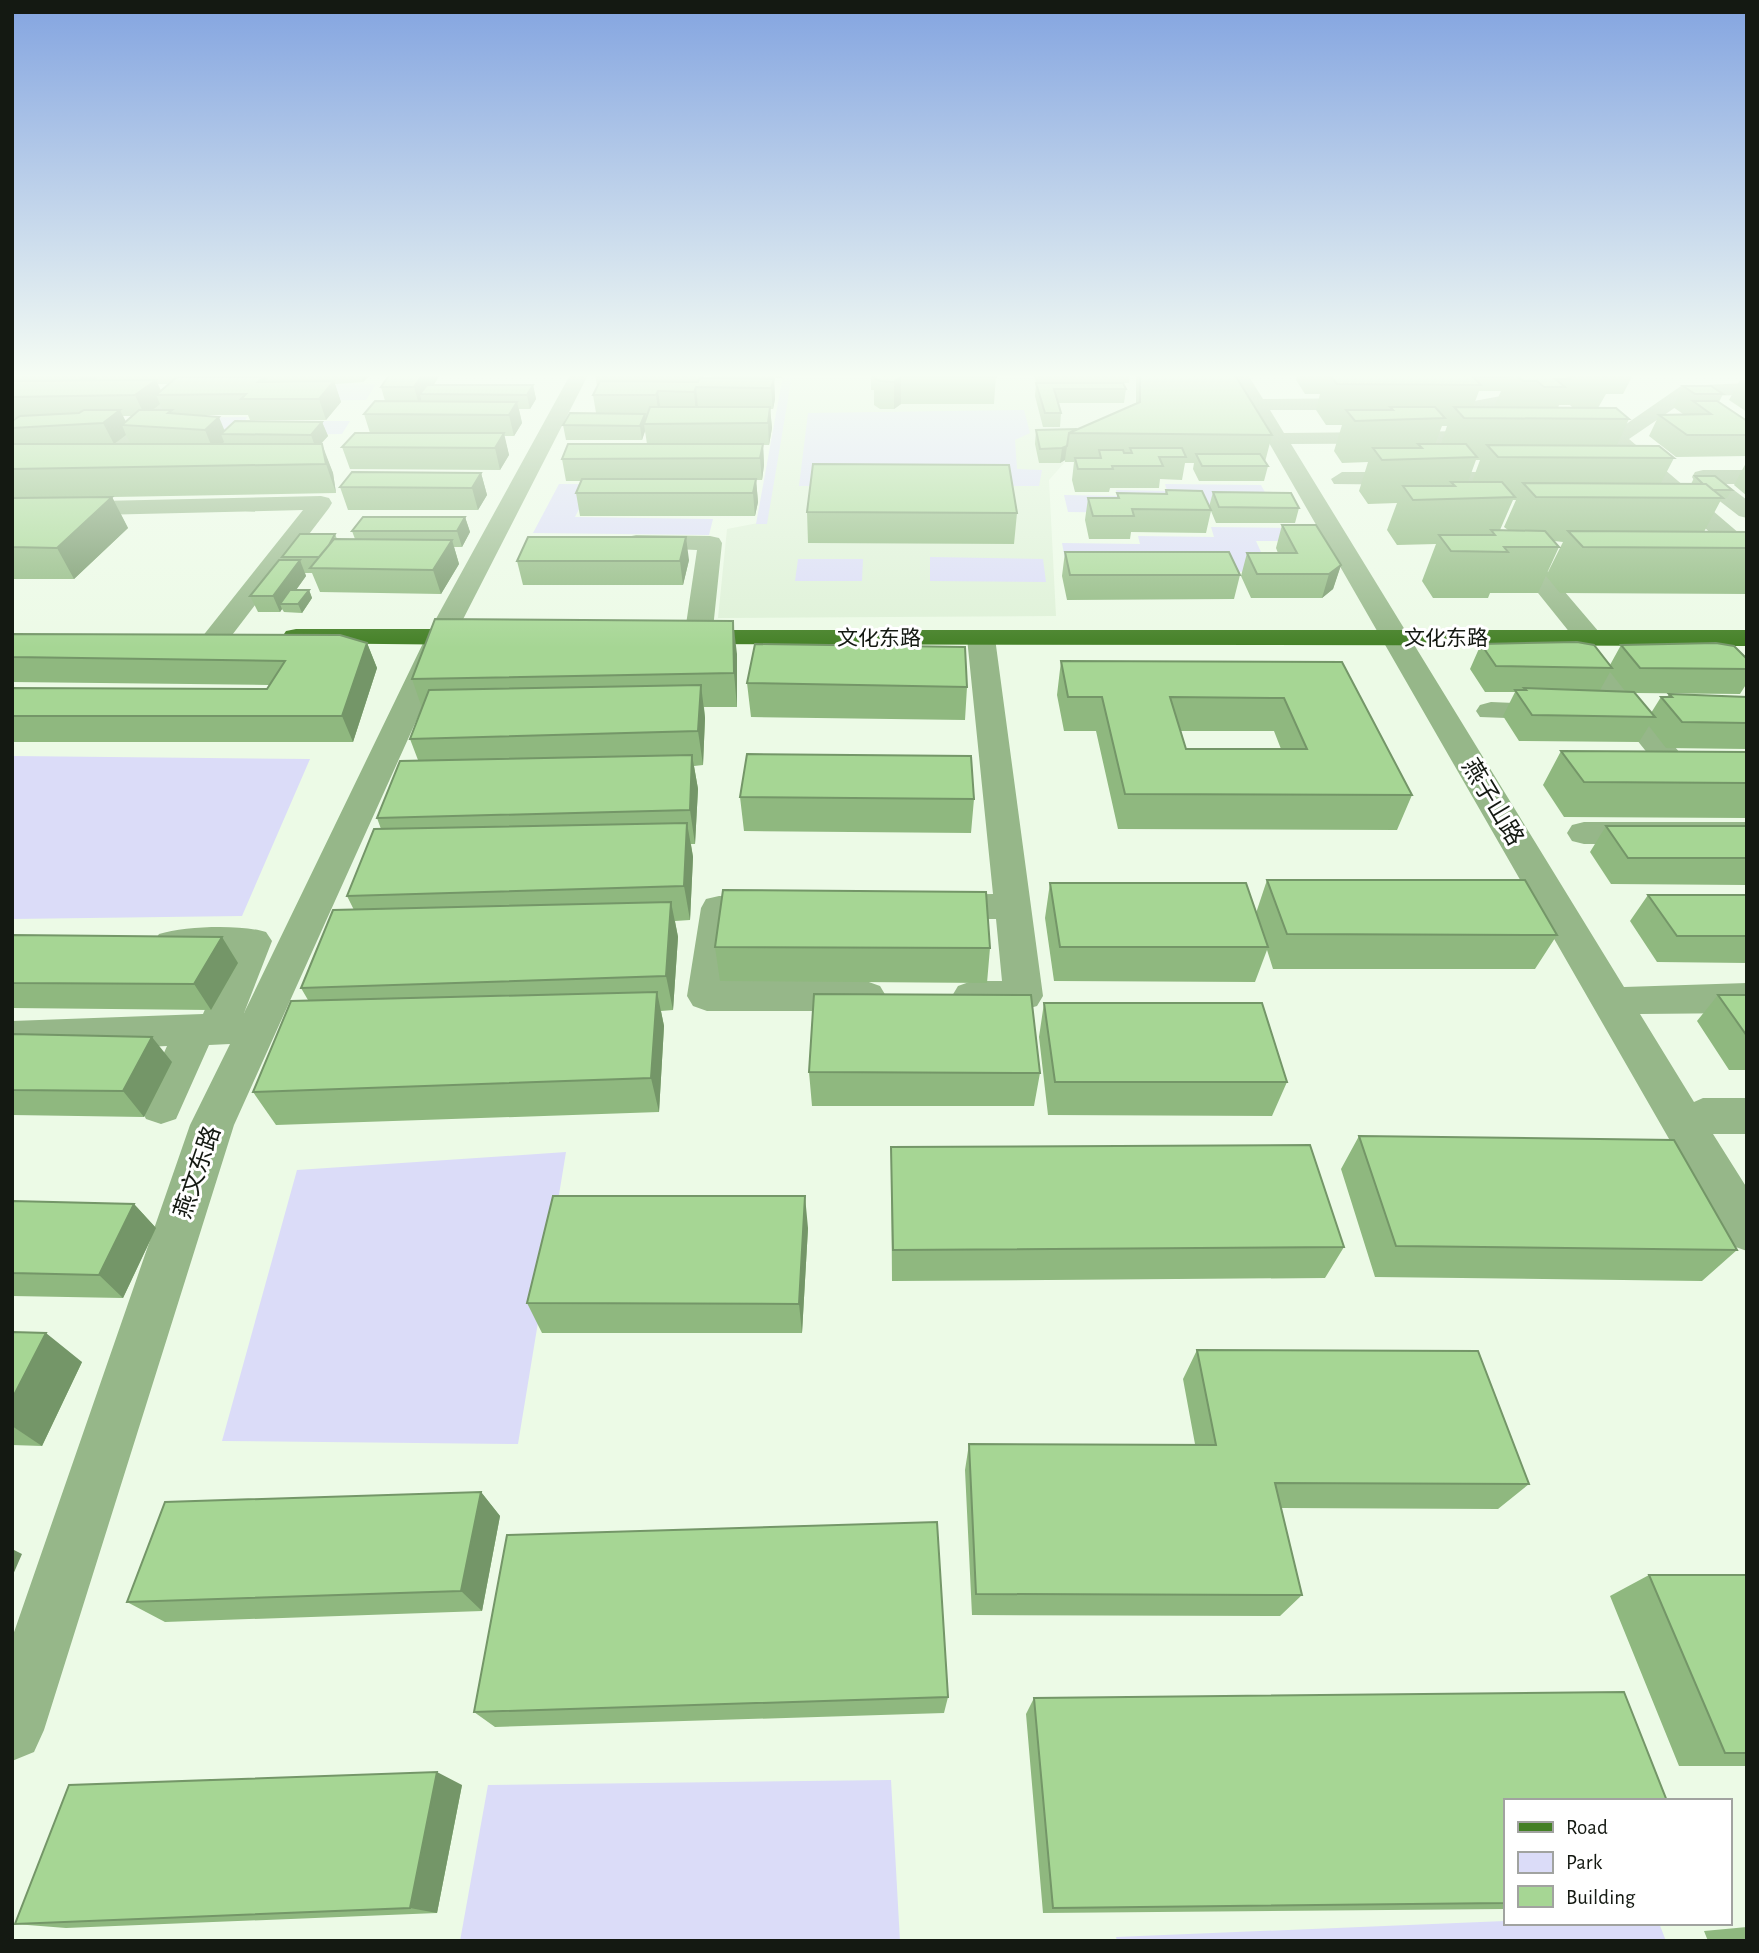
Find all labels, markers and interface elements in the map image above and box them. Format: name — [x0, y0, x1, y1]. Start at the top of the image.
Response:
street label: 文化东路 — [837, 627, 921, 649]
street label: 文化东路 — [1404, 627, 1488, 649]
street label: 燕子山路 — [1457, 754, 1529, 850]
street label: 燕文东路 — [169, 1122, 225, 1222]
legend — [1504, 1799, 1731, 1925]
text: Road — [1566, 1817, 1608, 1838]
text: Park — [1566, 1852, 1603, 1873]
text: Building — [1566, 1887, 1636, 1908]

